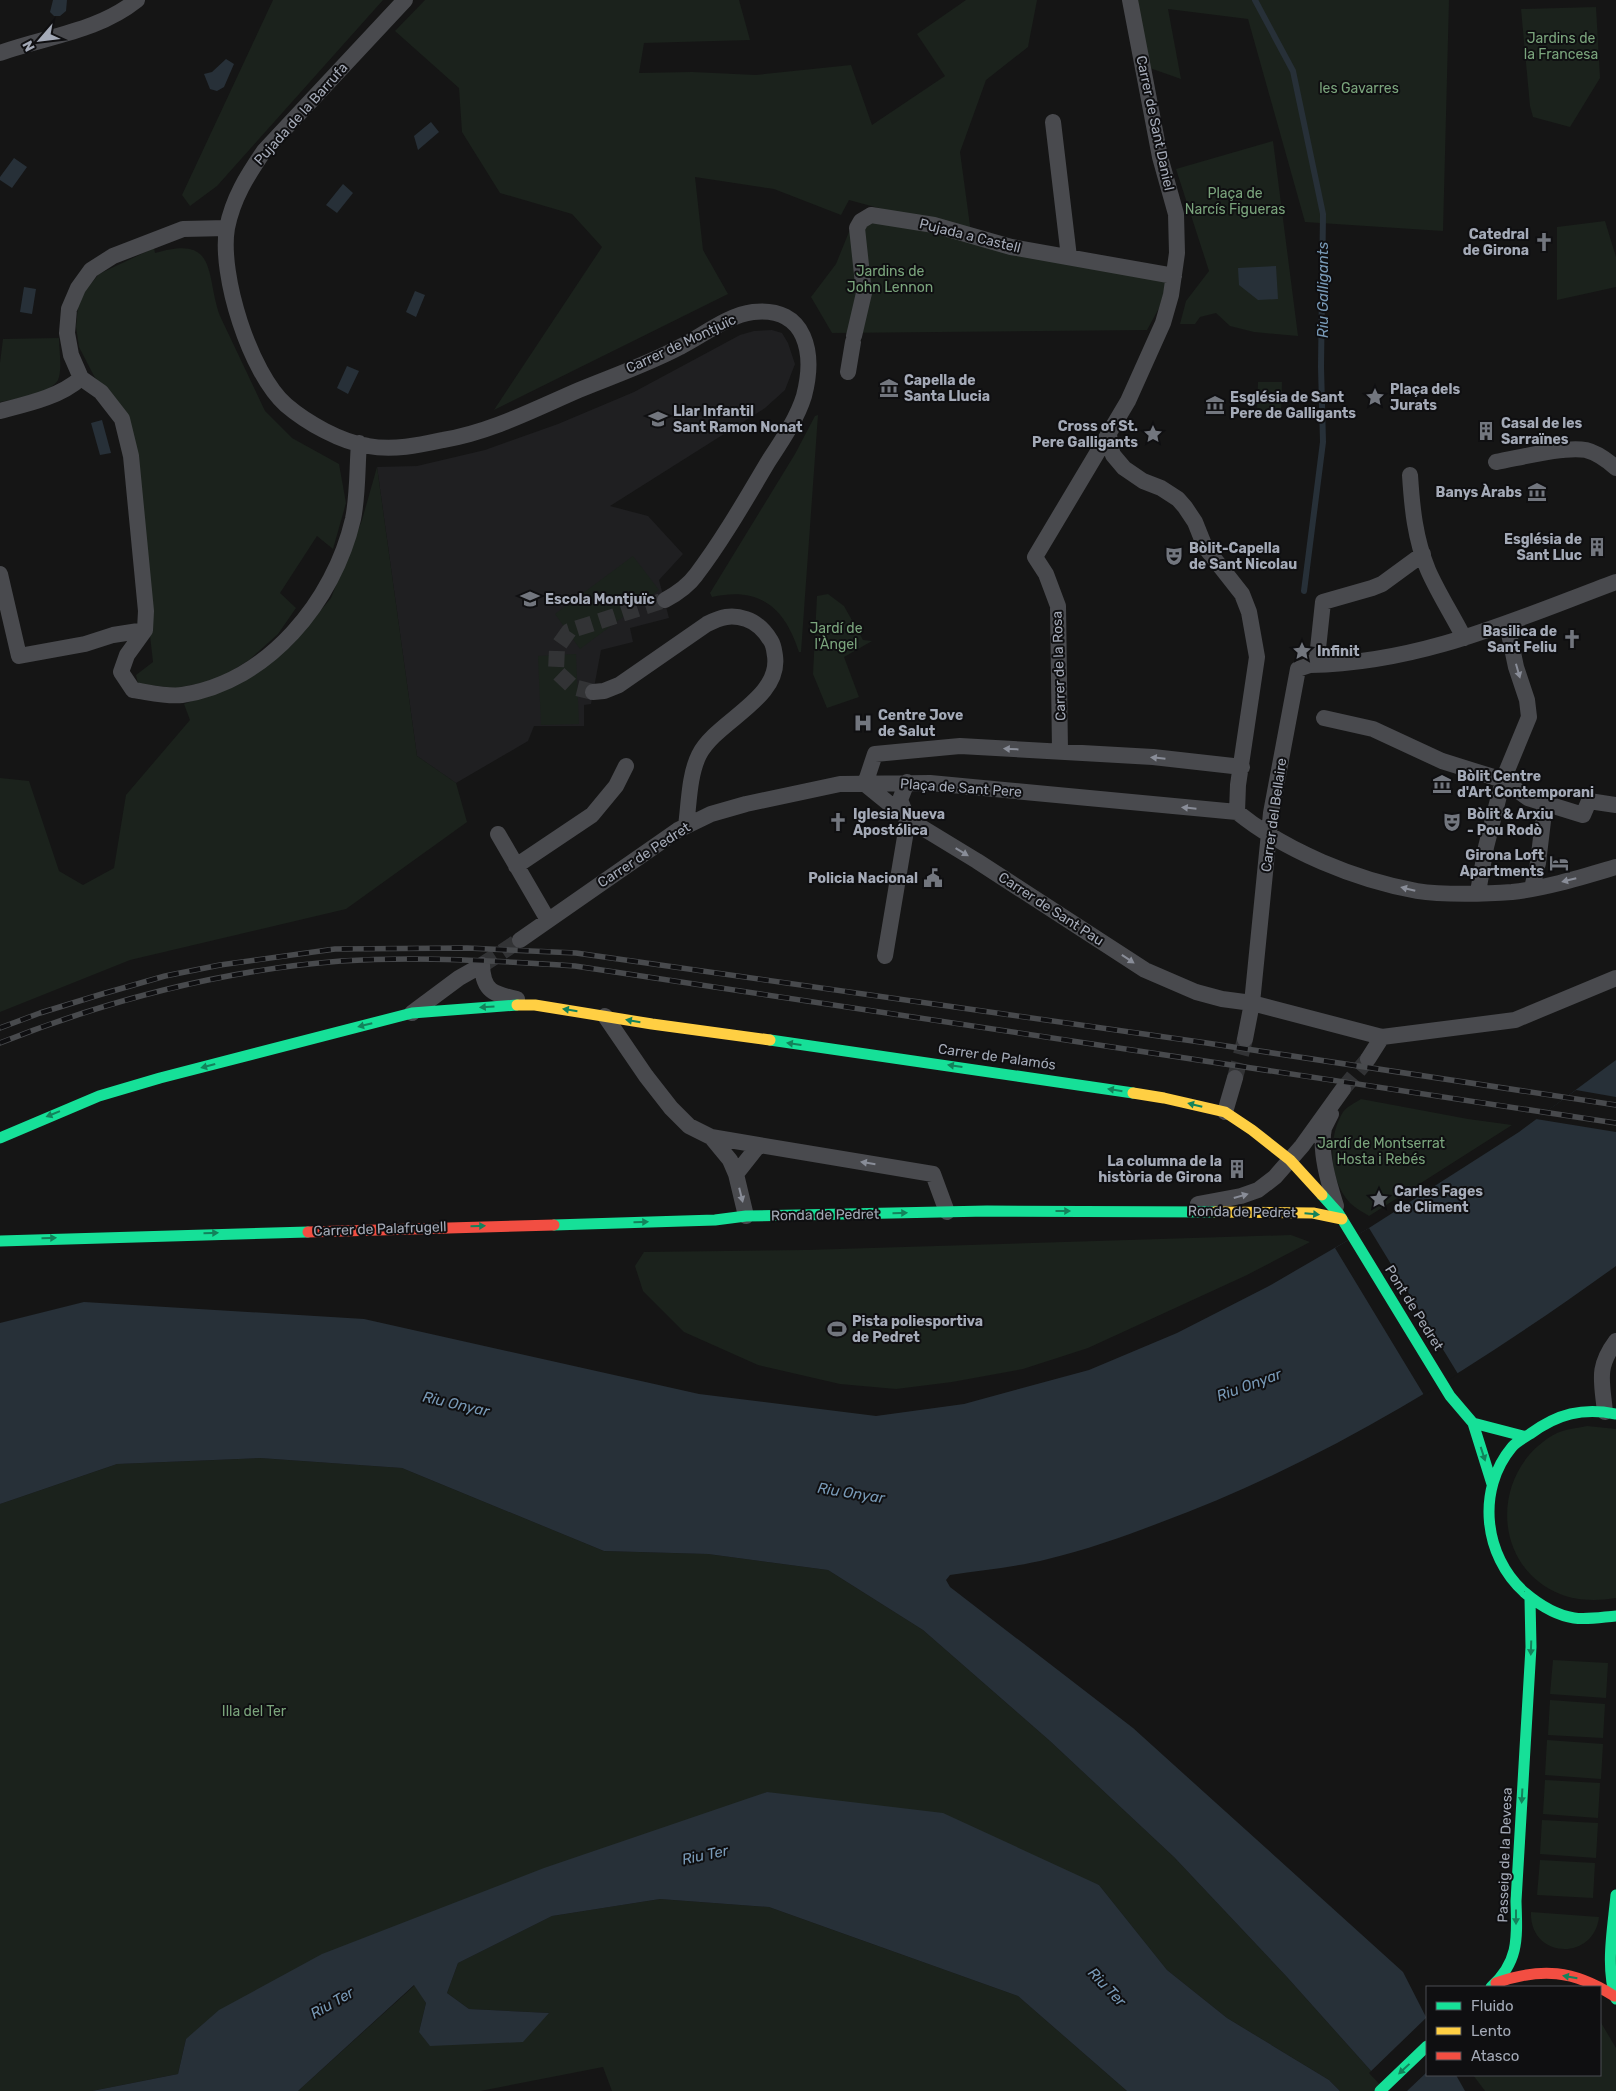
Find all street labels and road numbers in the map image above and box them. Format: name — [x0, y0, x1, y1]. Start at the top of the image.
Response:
street label: Carrer de Sant Daniel — [1132, 54, 1178, 192]
street label: Pujada de la Barrufa — [251, 59, 351, 169]
street label: Pujada a Castell — [918, 215, 1022, 257]
street label: Carrer de Montjuïc — [623, 311, 739, 377]
street label: Carrer de la Rosa — [1049, 611, 1069, 721]
street label: Carrer del Bellaire — [1258, 757, 1290, 873]
street label: Plaça de Sant Pere — [900, 775, 1023, 801]
street label: Carrer de Pedret — [595, 818, 694, 891]
street label: Carrer de Sant Pau — [995, 869, 1107, 949]
street label: Carrer de Palamós — [937, 1040, 1057, 1074]
street label: Ronda de Pedret — [1188, 1203, 1297, 1221]
street label: Ronda de Pedret — [771, 1206, 880, 1224]
street label: Carrer de Palafrugell — [313, 1218, 447, 1240]
street label: Pont de Pedret — [1381, 1262, 1447, 1354]
street label: Passeig de la Devesa — [1494, 1787, 1516, 1923]

